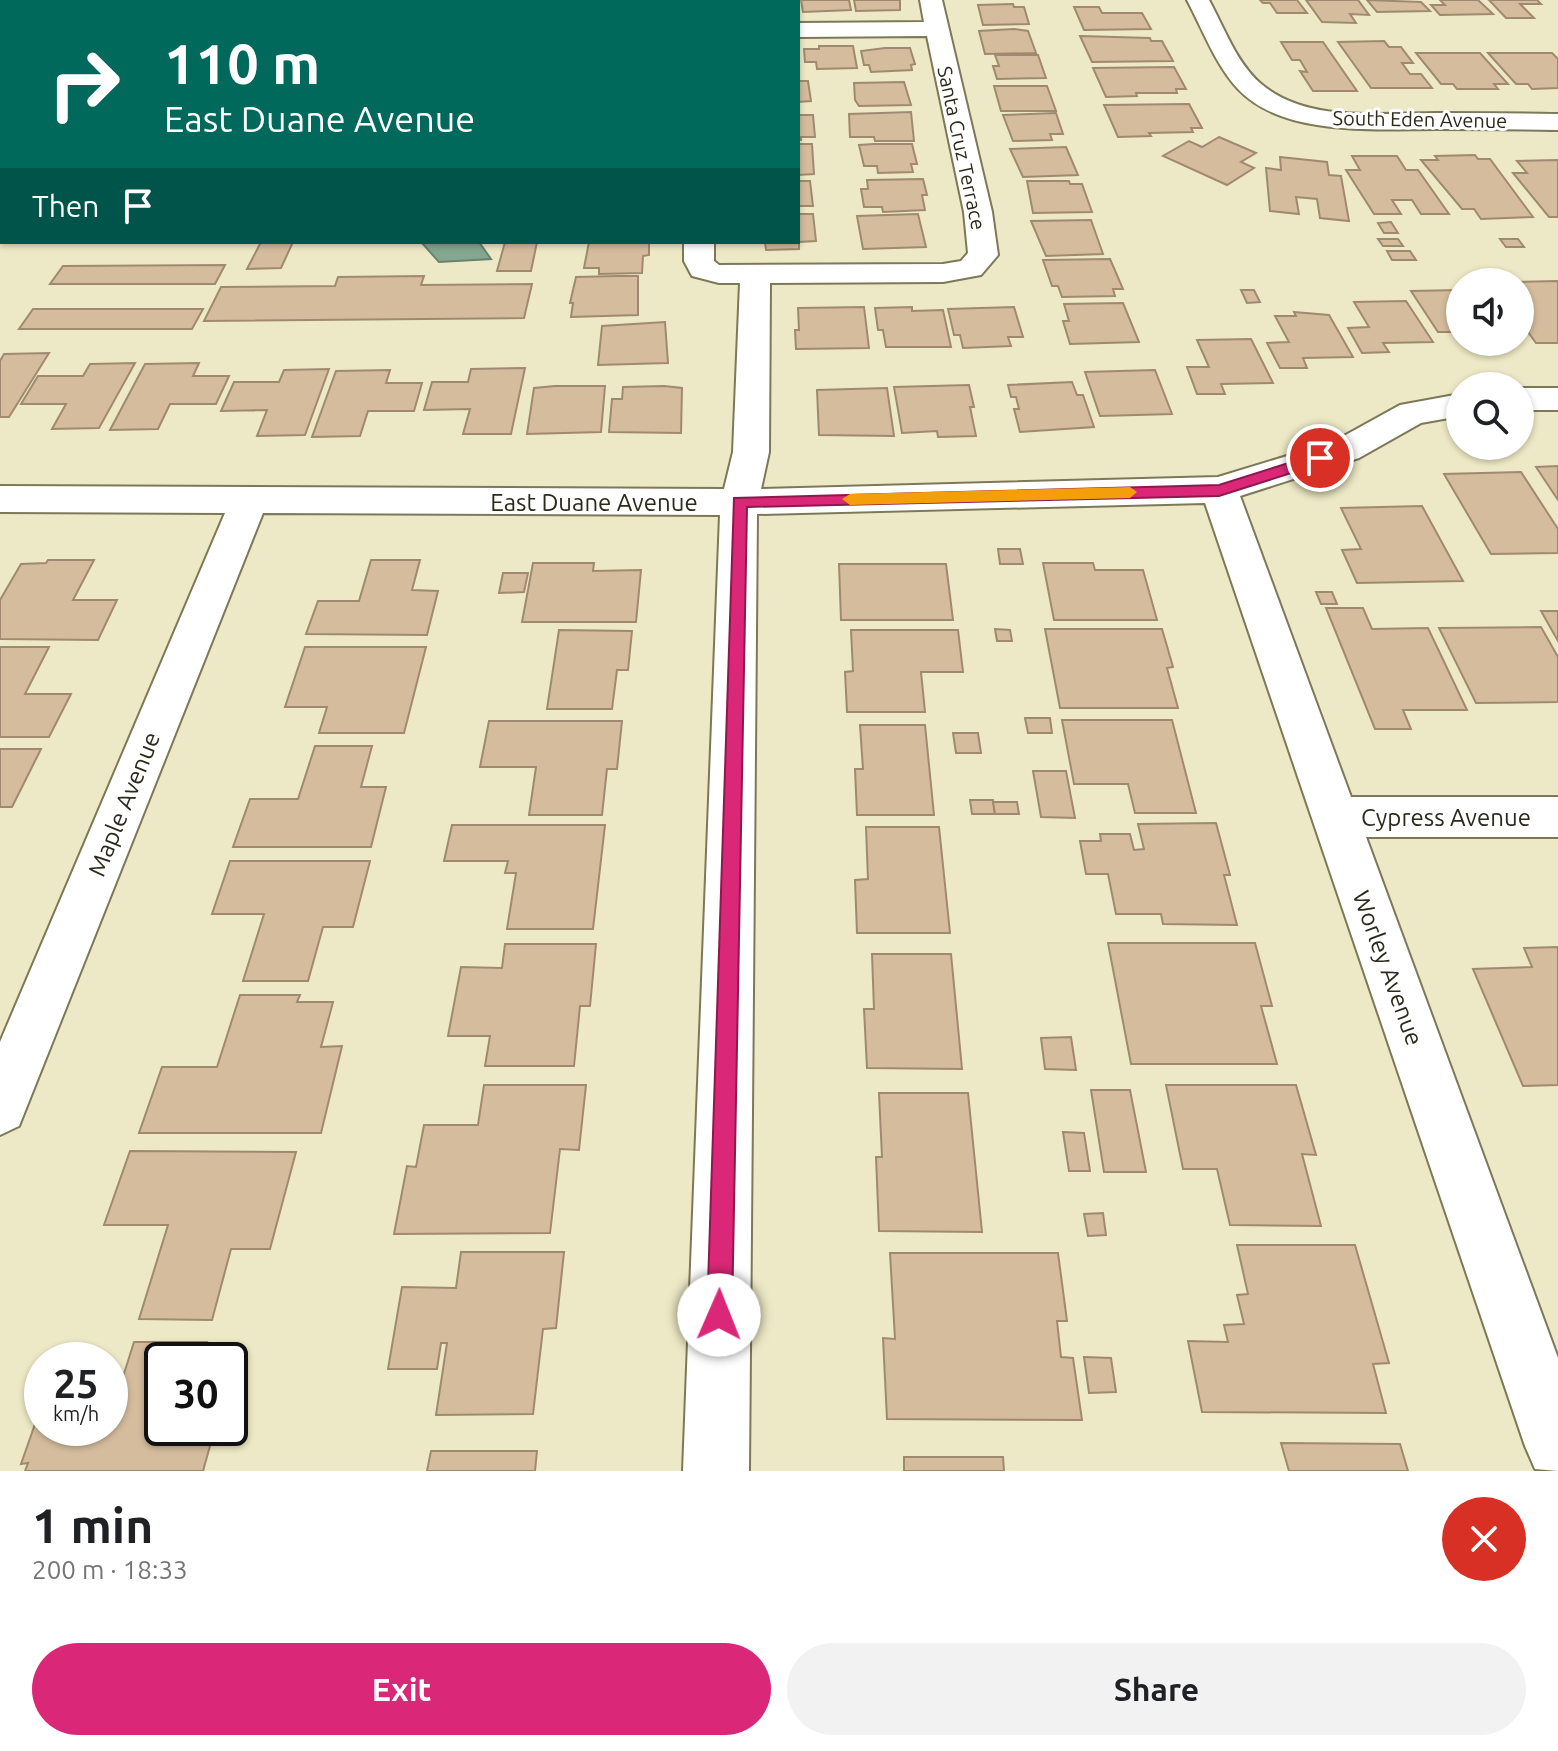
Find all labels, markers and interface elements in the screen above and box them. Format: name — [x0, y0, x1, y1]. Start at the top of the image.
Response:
icon: right — [32, 32, 136, 136]
text: 110 m — [164, 32, 320, 95]
street label: Santa Cruz Terrace — [933, 64, 991, 232]
text: East Duane Avenue — [164, 98, 475, 139]
street label: South Eden Avenue — [1333, 106, 1507, 132]
icon: arrive — [116, 184, 160, 228]
text: Then — [32, 189, 100, 223]
map controls — [1446, 268, 1534, 460]
button: sound — [1446, 268, 1534, 356]
button: search — [1446, 372, 1534, 460]
pin — [1286, 424, 1354, 492]
icon: arrive — [1298, 436, 1342, 480]
street label: East Duane Avenue — [490, 489, 698, 516]
street label: Maple Avenue — [83, 728, 165, 880]
street label: Cypress Avenue — [1361, 804, 1531, 831]
street label: Worley Avenue — [1348, 887, 1428, 1049]
position arrow — [677, 1273, 761, 1357]
speed limit sign: 30 — [144, 1342, 248, 1446]
text: 25 — [53, 1361, 99, 1406]
text: km/h — [53, 1402, 99, 1425]
button: close — [1442, 1497, 1526, 1581]
text: 1 min — [32, 1498, 153, 1552]
text: 200 m · 18:33 — [32, 1555, 188, 1584]
button: Exit — [32, 1643, 771, 1735]
button: Share — [787, 1643, 1526, 1735]

